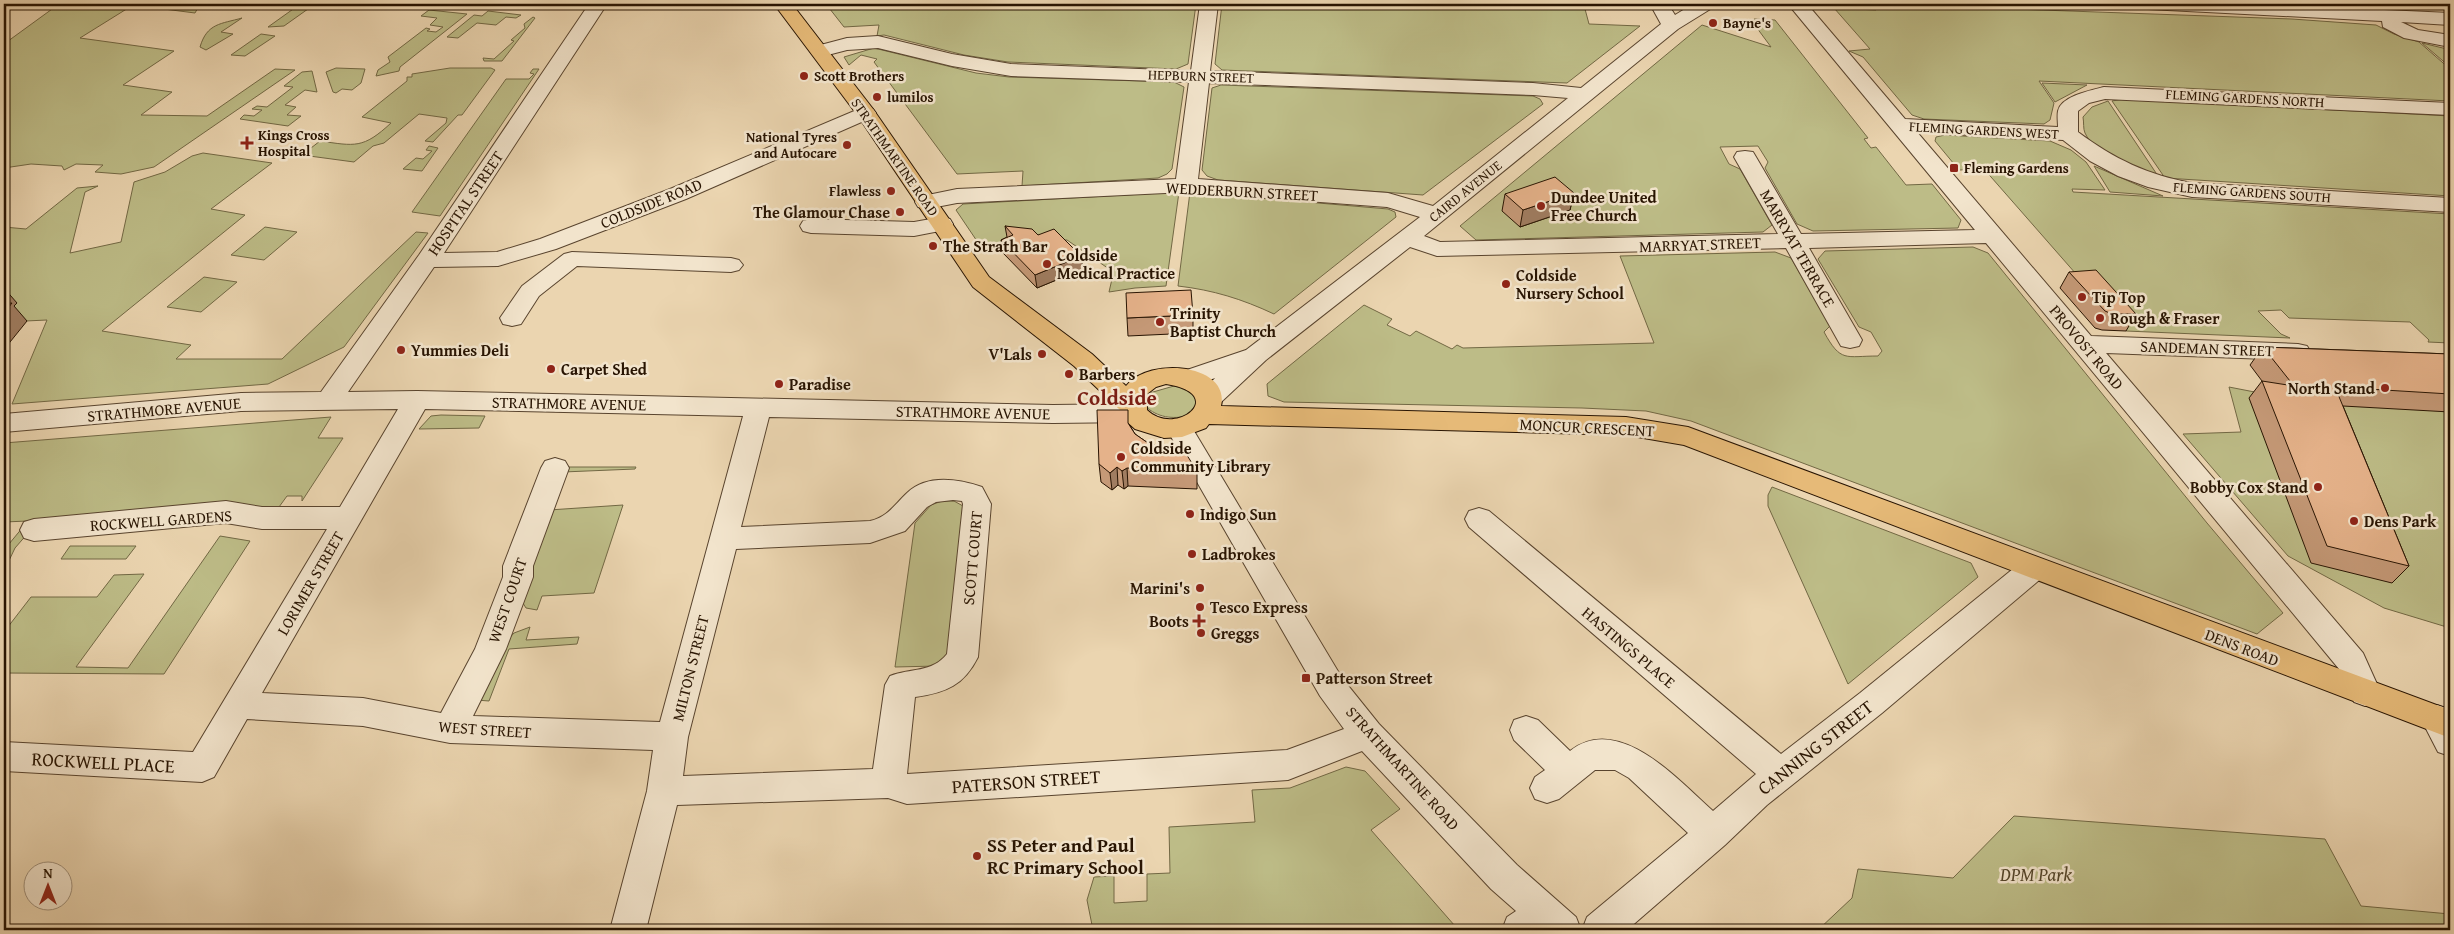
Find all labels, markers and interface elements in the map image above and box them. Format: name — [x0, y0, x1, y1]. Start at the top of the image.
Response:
place label: Bayne's — [1723, 13, 1771, 33]
marker: Bayne's — [1707, 17, 1719, 29]
street label: HEPBURN STREET — [1148, 64, 1255, 88]
place label: Scott Brothers — [814, 66, 904, 86]
marker: Scott Brothers — [798, 70, 810, 82]
street label: FLEMING GARDENS NORTH — [2165, 84, 2325, 112]
place label: lumilos — [887, 87, 934, 107]
marker: lumilos — [871, 91, 883, 103]
street label: STRATHMARTINE ROAD — [847, 94, 943, 220]
street label: FLEMING GARDENS WEST — [1909, 116, 2060, 144]
place label: Kings Cross Hospital — [258, 125, 330, 161]
place label: National Tyres and Autocare — [746, 127, 837, 163]
marker: Kings Cross Hospital — [240, 136, 254, 150]
marker: National Tyres and Autocare — [841, 139, 853, 151]
street label: HOSPITAL STREET — [421, 146, 509, 260]
street label: CAIRD AVENUE — [1424, 155, 1506, 227]
place label: Fleming Gardens — [1964, 158, 2069, 178]
marker: Fleming Gardens — [1948, 162, 1960, 174]
street label: COLDSIDE ROAD — [596, 172, 706, 234]
street label: WEDDERBURN STREET — [1165, 175, 1319, 207]
street label: FLEMING GARDENS SOUTH — [2172, 177, 2332, 207]
place label: Flawless — [829, 181, 881, 201]
marker: Flawless — [885, 185, 897, 197]
place label: Dundee United Free Church — [1551, 185, 1658, 227]
street label: MARRYAT TERRACE — [1754, 185, 1842, 311]
place label: The Glamour Chase — [753, 200, 890, 224]
marker: Dundee United Free Church — [1535, 200, 1547, 212]
marker: The Glamour Chase — [894, 206, 906, 218]
street label: MARRYAT STREET — [1639, 230, 1761, 258]
place label: The Strath Bar — [943, 234, 1048, 258]
marker: The Strath Bar — [927, 240, 939, 252]
place label: Coldside Medical Practice — [1057, 243, 1175, 285]
marker: Coldside Medical Practice — [1041, 258, 1053, 270]
place label: Coldside Nursery School — [1516, 263, 1624, 305]
marker: Coldside Nursery School — [1500, 278, 1512, 290]
place label: Tip Top — [2092, 285, 2145, 309]
marker: Tip Top — [2076, 291, 2088, 303]
street label: PROVOST ROAD — [2044, 299, 2130, 395]
place label: Trinity Baptist Church — [1170, 301, 1277, 343]
place label: Rough & Fraser — [2110, 306, 2220, 330]
marker: Rough & Fraser — [2094, 312, 2106, 324]
marker: Trinity Baptist Church — [1154, 316, 1166, 328]
street label: SANDEMAN STREET — [2140, 334, 2274, 362]
place label: Yummies Deli — [411, 338, 509, 362]
place label: V'Lals — [988, 342, 1032, 366]
marker: Yummies Deli — [395, 344, 407, 356]
marker: V'Lals — [1036, 348, 1048, 360]
place label: Carpet Shed — [561, 357, 648, 381]
place label: Barbers — [1079, 362, 1135, 386]
marker: Carpet Shed — [545, 363, 557, 375]
marker: Barbers — [1063, 368, 1075, 380]
place label: Paradise — [789, 372, 851, 396]
place label: North Stand — [2288, 376, 2376, 400]
marker: Paradise — [773, 378, 785, 390]
district label: Coldside — [1077, 382, 1157, 413]
marker: North Stand — [2379, 382, 2391, 394]
street label: STRATHMORE AVENUE — [86, 390, 242, 428]
street label: STRATHMORE AVENUE — [492, 390, 646, 416]
street label: STRATHMORE AVENUE — [896, 399, 1050, 425]
street label: MONCUR CRESCENT — [1519, 411, 1655, 443]
place label: Coldside Community Library — [1131, 436, 1271, 478]
marker: Coldside Community Library — [1115, 451, 1127, 463]
place label: Bobby Cox Stand — [2190, 475, 2309, 499]
marker: Bobby Cox Stand — [2312, 481, 2324, 493]
place label: Indigo Sun — [1200, 502, 1277, 526]
street label: ROCKWELL GARDENS — [89, 503, 233, 537]
marker: Indigo Sun — [1184, 508, 1196, 520]
place label: Dens Park — [2364, 509, 2437, 533]
street label: SCOTT COURT — [956, 510, 988, 606]
marker: Dens Park — [2348, 515, 2360, 527]
street label: LORIMER STREET — [270, 526, 350, 640]
place label: Ladbrokes — [1202, 542, 1276, 566]
marker: Ladbrokes — [1186, 548, 1198, 560]
street label: WEST COURT — [481, 554, 533, 646]
place label: Marini's — [1130, 576, 1190, 600]
marker: Marini's — [1194, 582, 1206, 594]
place label: Tesco Express — [1210, 595, 1308, 619]
marker: Tesco Express — [1194, 601, 1206, 613]
street label: HASTINGS PLACE — [1577, 601, 1681, 693]
place label: Boots — [1149, 609, 1189, 633]
street label: MILTON STREET — [665, 612, 715, 724]
marker: Boots — [1193, 615, 1205, 627]
place label: Greggs — [1211, 621, 1260, 645]
street label: DENS ROAD — [2202, 622, 2283, 672]
marker: Greggs — [1195, 627, 1207, 639]
place label: Patterson Street — [1316, 666, 1433, 690]
marker: Patterson Street — [1300, 672, 1312, 684]
street label: CANNING STREET — [1751, 692, 1879, 801]
street label: STRATHMARTINE ROAD — [1341, 700, 1466, 836]
street label: WEST STREET — [438, 714, 532, 744]
street label: ROCKWELL PLACE — [31, 744, 176, 780]
street label: PATERSON STREET — [951, 762, 1102, 800]
place label: SS Peter and Paul RC Primary School — [987, 831, 1144, 881]
marker: SS Peter and Paul RC Primary School — [971, 850, 983, 862]
park label: DPM Park — [1999, 860, 2072, 888]
north arrow — [22, 862, 72, 912]
text: N — [43, 863, 53, 883]

